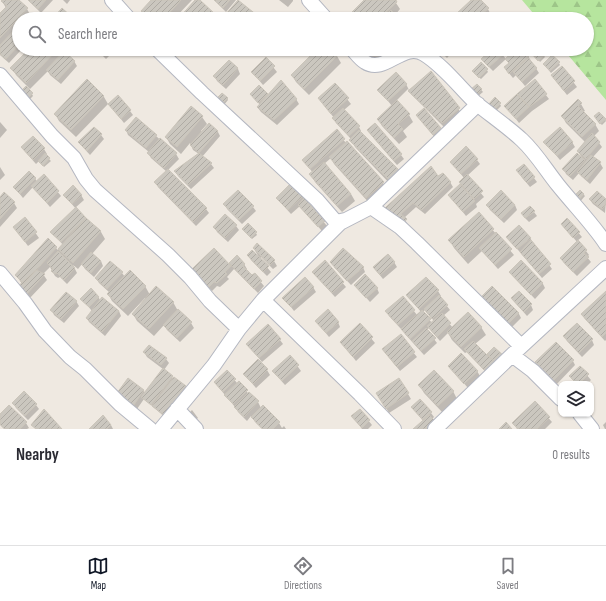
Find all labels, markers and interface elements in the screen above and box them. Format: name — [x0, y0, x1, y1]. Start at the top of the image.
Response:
search box — [12, 12, 594, 56]
icon: search — [26, 23, 48, 45]
text: Search here — [58, 25, 118, 44]
map controls — [558, 381, 594, 417]
button: layers — [558, 381, 594, 417]
text: Nearby — [16, 445, 59, 465]
text: 0 results — [552, 447, 590, 463]
tab: Map — [87, 555, 109, 592]
tab: Directions — [284, 555, 322, 592]
tab: Saved — [497, 555, 519, 592]

